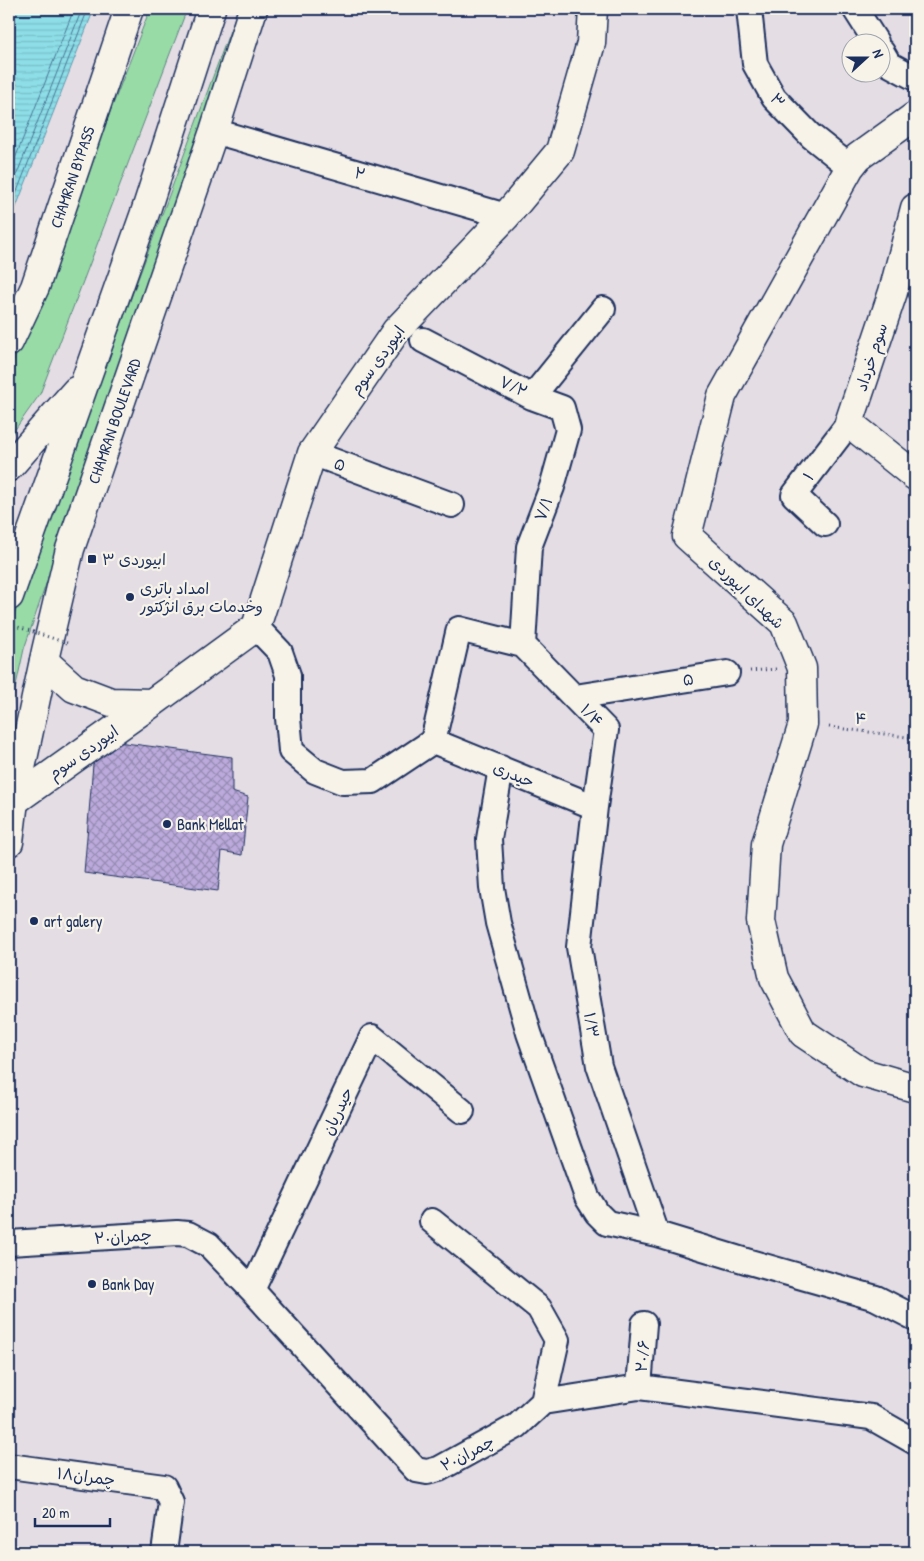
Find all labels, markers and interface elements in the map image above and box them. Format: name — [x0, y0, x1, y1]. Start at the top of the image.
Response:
north arrow — [842, 32, 892, 82]
text: N — [868, 46, 889, 61]
street label: ۳ — [765, 88, 791, 112]
street label: CHAMRAN BYPASS — [44, 123, 100, 231]
street label: ۲ — [352, 161, 368, 185]
street label: سوم خرداد — [850, 320, 894, 395]
street label: ابیوردی سوم — [344, 321, 411, 400]
street label: CHAMRAN BOULEVARD — [82, 355, 146, 487]
street label: ۷/۲ — [496, 370, 532, 402]
street label: ۵ — [331, 452, 349, 476]
street label: ۱ — [797, 467, 819, 485]
street label: ۷/۱ — [529, 494, 557, 524]
place label: ابیوردی ۳ — [102, 548, 166, 570]
street label: شهدای ابیوردی — [705, 551, 789, 633]
marker: ابیوردی ۳ — [86, 553, 98, 565]
place label: امداد باتری وخدمات برق انژکتور — [139, 577, 263, 617]
marker: امداد باتری وخدمات برق انژکتور — [124, 591, 136, 603]
street label: ۵ — [681, 667, 695, 691]
street label: ۱/۴ — [576, 699, 608, 731]
street label: ۴ — [854, 706, 868, 730]
street label: ابیوردی سوم — [43, 720, 124, 786]
street label: حیدری — [490, 756, 538, 792]
place label: Bank Mellat — [177, 813, 244, 835]
marker: Bank Mellat — [161, 818, 173, 830]
place label: art galery — [44, 910, 103, 932]
marker: art galery — [28, 915, 40, 927]
street label: ۱/۳ — [579, 1011, 605, 1039]
street label: حیدریان — [316, 1083, 358, 1139]
street label: چمران۲۰ — [93, 1223, 153, 1249]
place label: Bank Day — [102, 1273, 155, 1295]
marker: Bank Day — [86, 1278, 98, 1290]
street label: ۲۰/۶ — [630, 1339, 654, 1373]
street label: چمران۲۰ — [436, 1430, 498, 1476]
street label: چمران۱۸ — [56, 1462, 116, 1490]
scale bar — [35, 1496, 110, 1528]
text: 20 m — [42, 1502, 69, 1523]

